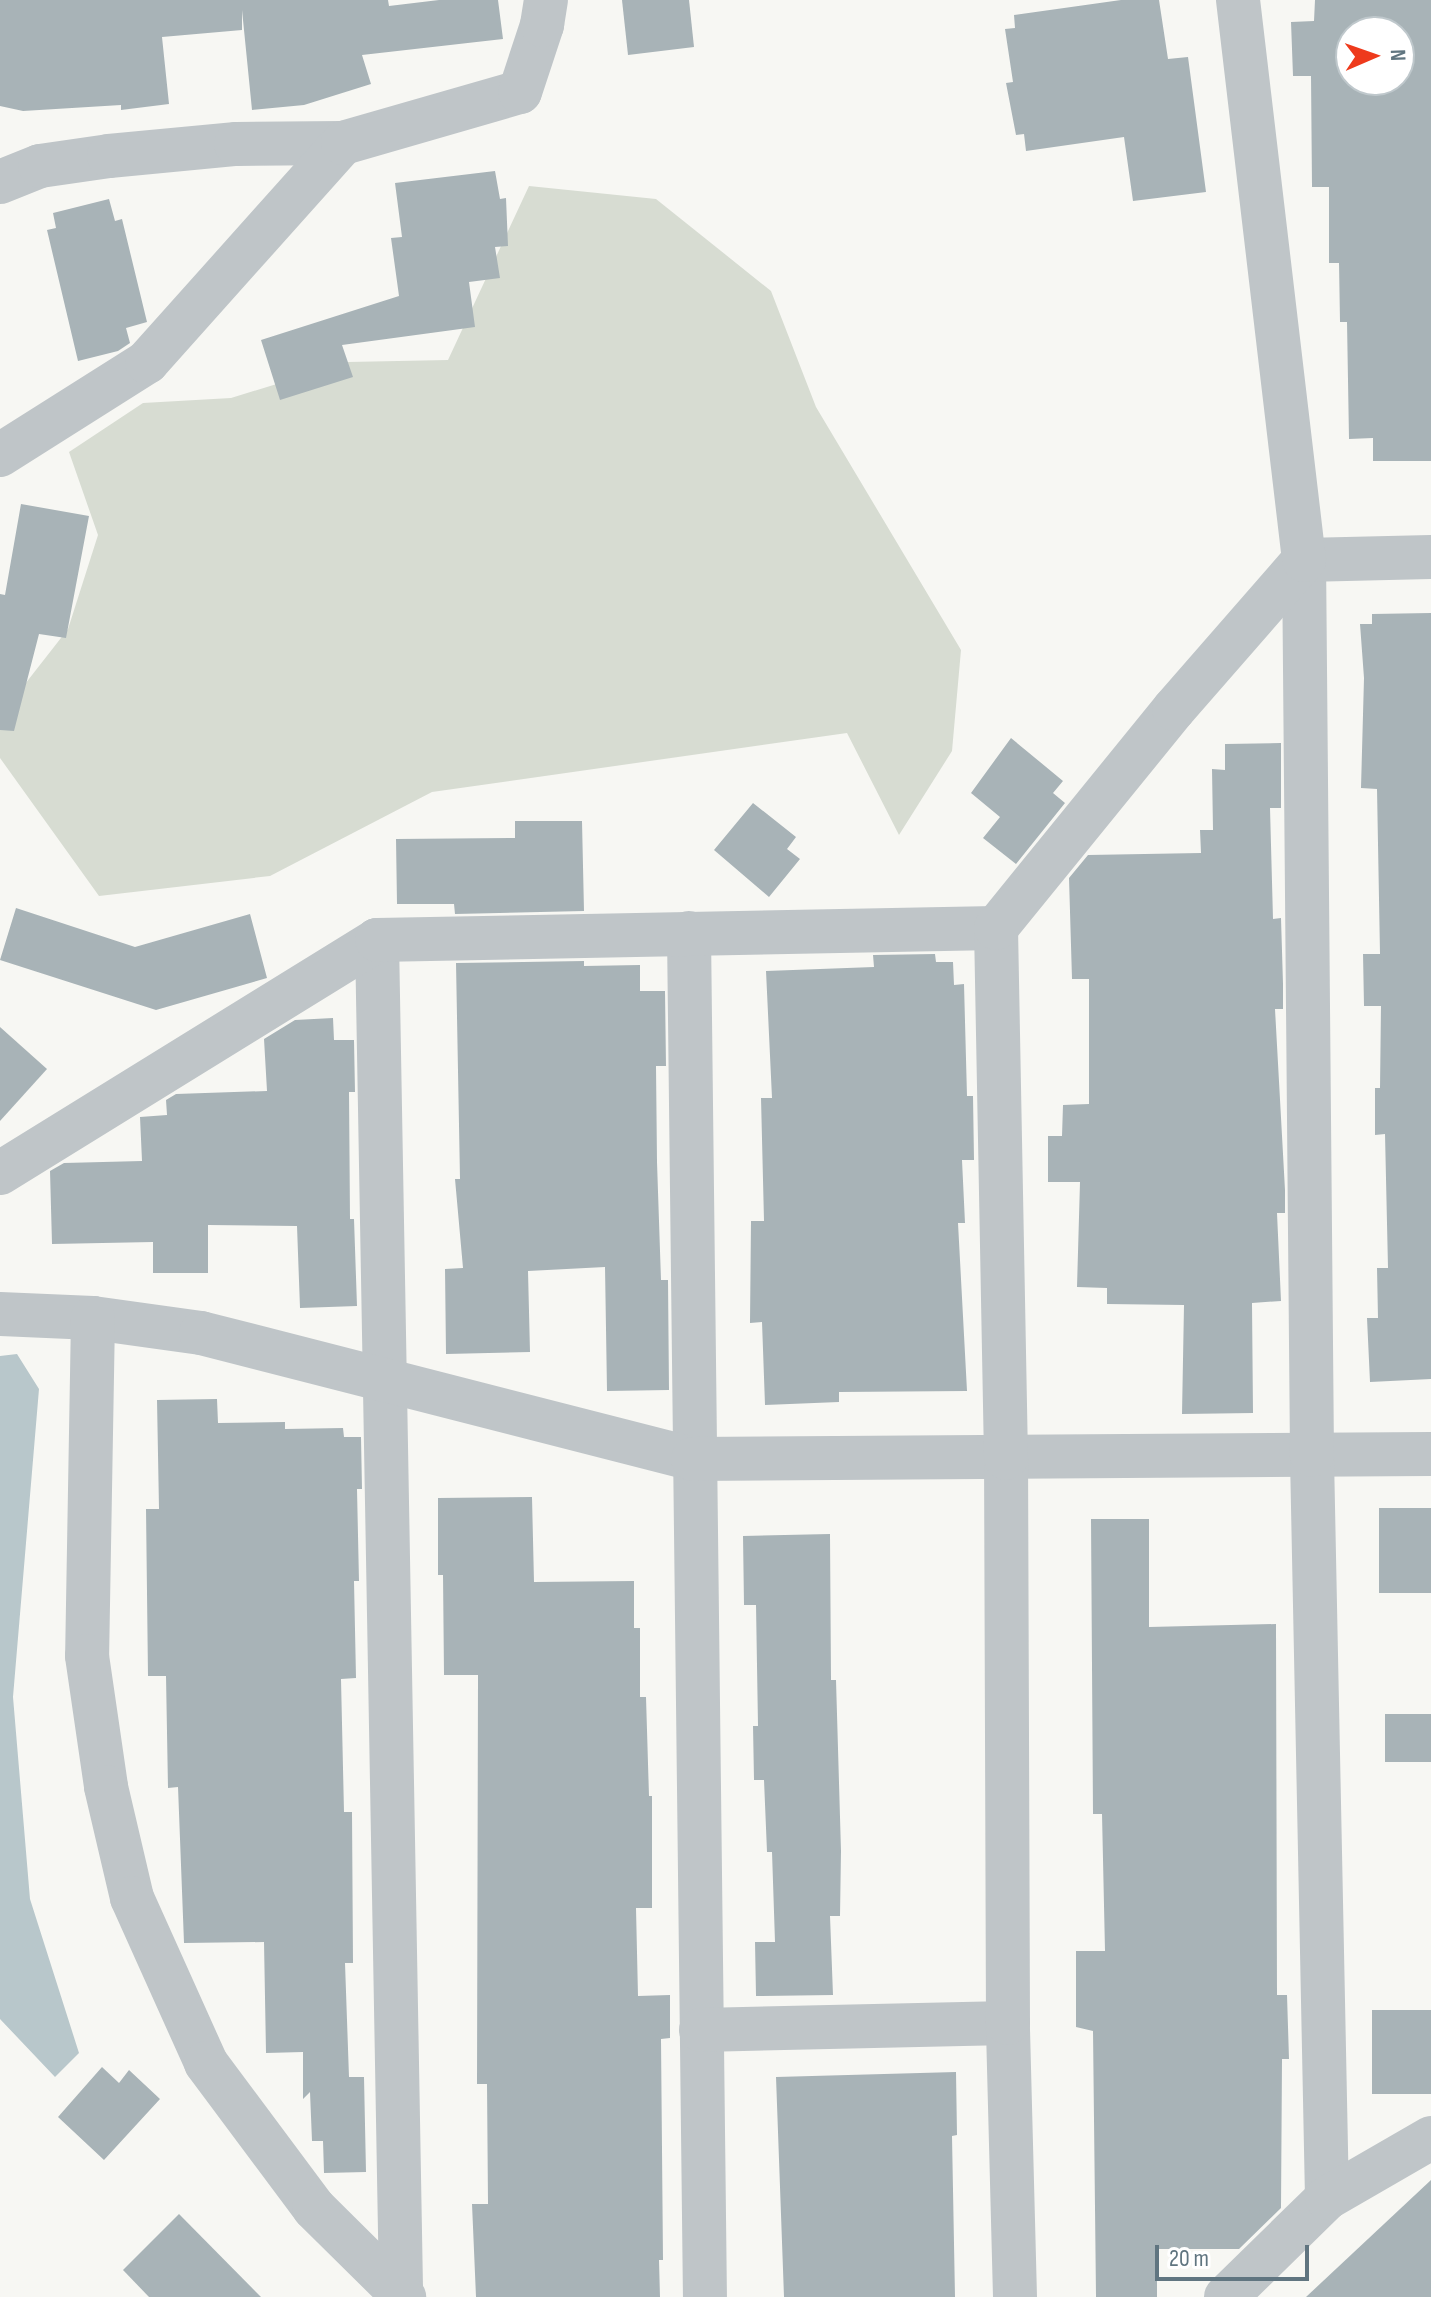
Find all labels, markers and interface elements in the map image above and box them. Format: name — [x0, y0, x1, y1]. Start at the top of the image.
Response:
north arrow — [1335, 16, 1415, 96]
text: N — [1384, 49, 1411, 62]
scale bar — [1159, 2229, 1313, 2279]
text: 20 m — [1169, 2244, 1209, 2273]

